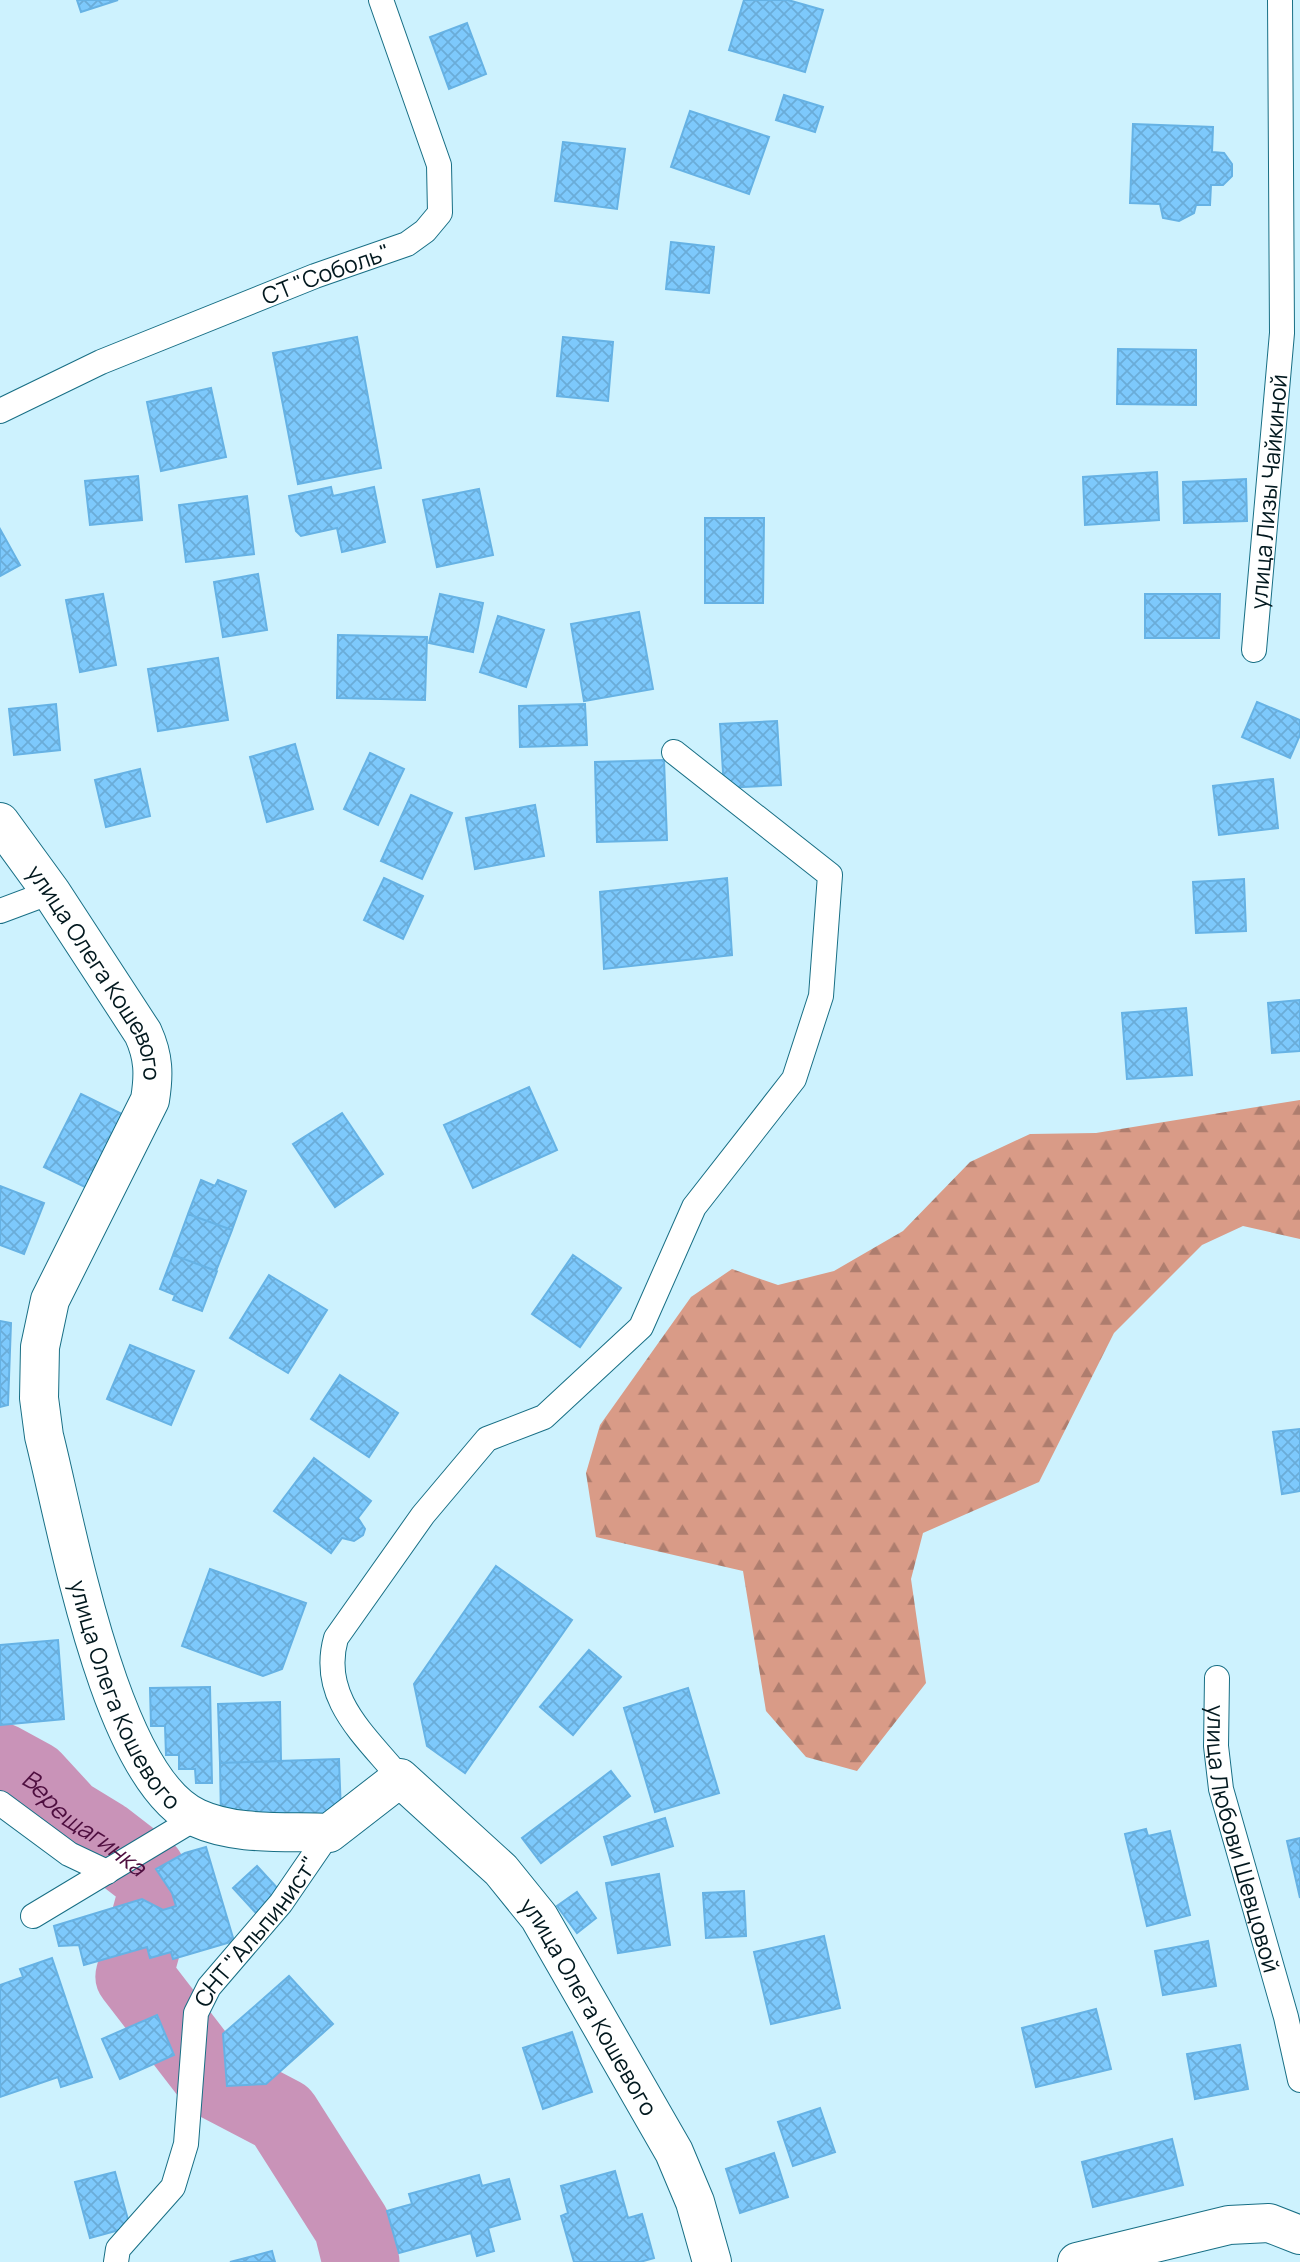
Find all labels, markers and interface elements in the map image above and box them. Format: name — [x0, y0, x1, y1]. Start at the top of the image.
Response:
street label: СТ "Соболь" — [257, 235, 394, 312]
street label: улица Лизы Чайкиной — [1242, 373, 1294, 611]
street label: улица Олега Кошевого — [20, 858, 168, 1081]
street label: улица Олега Кошевого — [63, 1577, 188, 1816]
street label: улица Любови Шевцовой — [1200, 1705, 1288, 1976]
water label: Верещагинка — [17, 1760, 155, 1884]
street label: СНТ "Альпинист" — [186, 1849, 325, 2012]
street label: улица Олега Кошевого — [513, 1890, 666, 2121]

